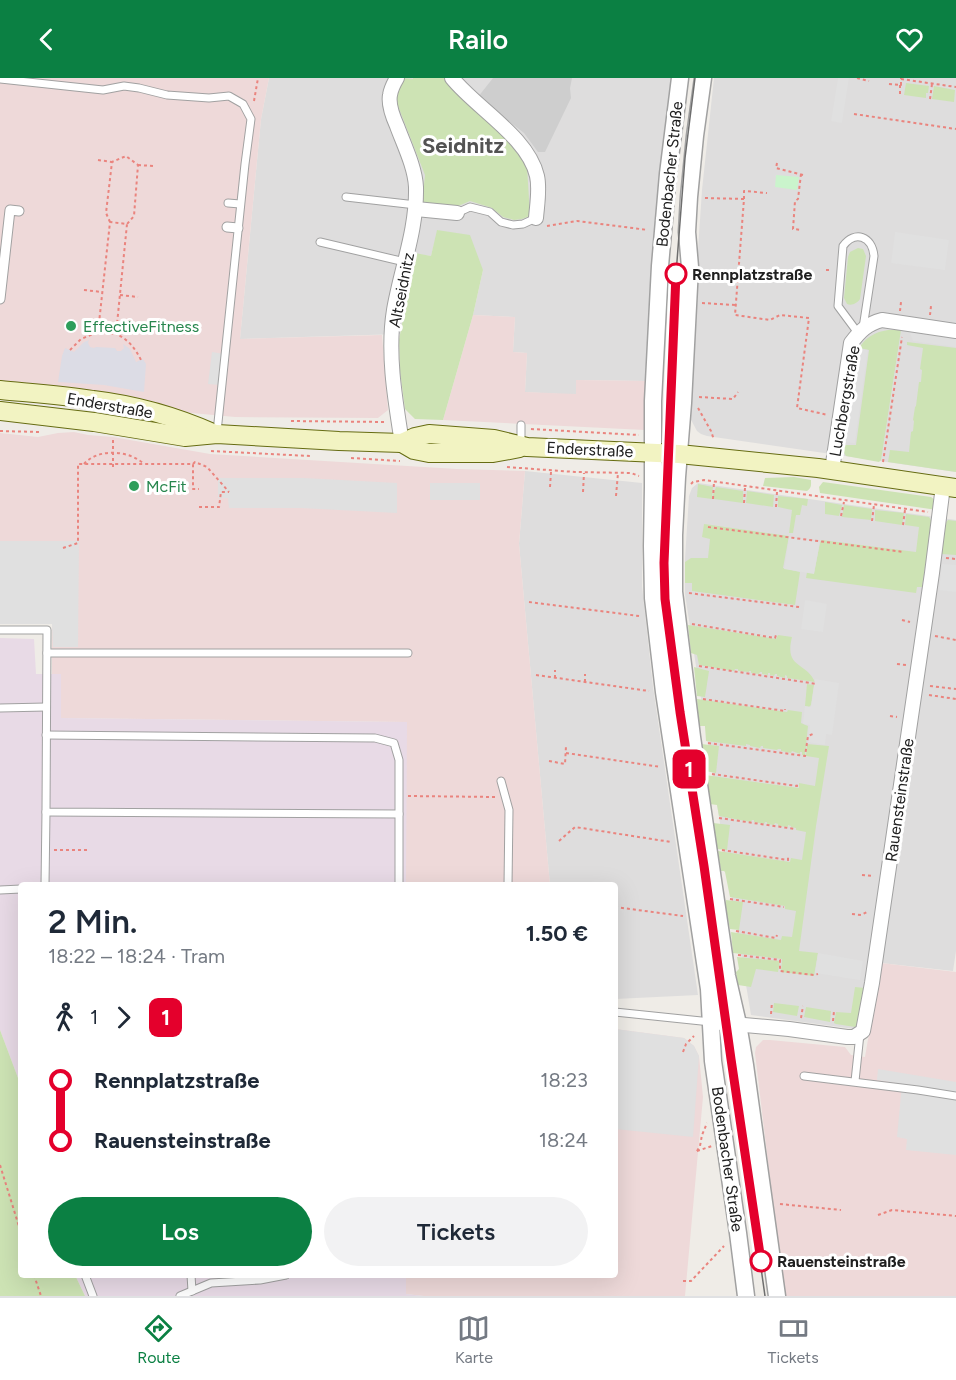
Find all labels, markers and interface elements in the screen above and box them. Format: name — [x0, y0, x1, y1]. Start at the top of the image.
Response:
icon: back — [30, 23, 63, 56]
text: Railo — [448, 23, 508, 56]
icon: heart — [893, 23, 926, 56]
street label: Bodenbacher Straße — [652, 100, 687, 248]
district label: Seidnitz — [422, 132, 504, 159]
street label: Altseidnitz — [385, 251, 418, 329]
marker: Rennplatzstraße — [665, 263, 687, 285]
place label: Rennplatzstraße — [692, 265, 812, 284]
place label: EffectiveFitness — [83, 317, 199, 336]
marker: EffectiveFitness — [64, 319, 78, 333]
street label: Luchbergstraße — [825, 344, 864, 458]
street label: Enderstraße — [66, 389, 155, 422]
street label: Enderstraße — [546, 438, 634, 461]
place label: McFit — [146, 477, 187, 496]
marker: McFit — [127, 479, 141, 493]
street label: Rauensteinstraße — [881, 737, 918, 863]
line badge: 1 — [670, 750, 708, 788]
text: 1 — [685, 757, 693, 782]
text: 2 Min. — [48, 902, 137, 941]
text: 1.50 € — [526, 920, 588, 947]
text: 18:22 – 18:24 · Tram — [48, 944, 225, 968]
icon: walk — [48, 1001, 81, 1034]
icon: forward — [107, 1001, 140, 1034]
text: 1 — [90, 1005, 98, 1029]
text: 1 — [161, 1005, 170, 1030]
text: Rennplatzstraße — [94, 1067, 259, 1094]
text: 18:23 — [540, 1068, 588, 1092]
street label: Bodenbacher Straße — [708, 1085, 747, 1233]
text: Rauensteinstraße — [94, 1127, 271, 1154]
text: 18:24 — [539, 1128, 588, 1152]
button: Los — [48, 1197, 312, 1266]
button: Tickets — [324, 1197, 588, 1266]
marker: Rauensteinstraße — [750, 1250, 772, 1272]
place label: Rauensteinstraße — [777, 1252, 906, 1271]
tab: Route — [137, 1312, 180, 1367]
tab: Karte — [455, 1312, 493, 1367]
tab: Tickets — [768, 1312, 819, 1367]

